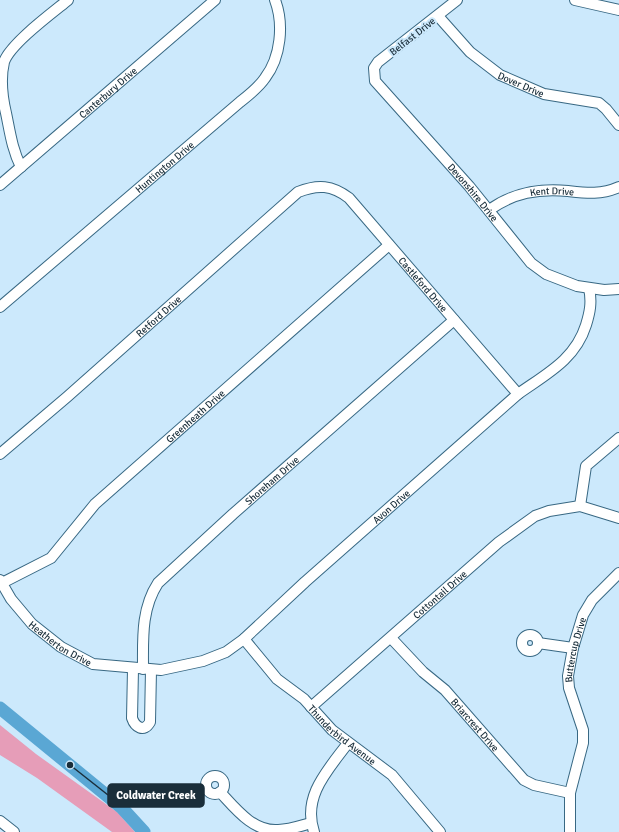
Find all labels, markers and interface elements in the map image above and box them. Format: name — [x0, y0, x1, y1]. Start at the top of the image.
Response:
street label: Belfast Drive — [387, 15, 438, 58]
street label: Canterbury Drive — [77, 65, 140, 121]
street label: Dover Drive — [496, 70, 546, 100]
street label: Huntington Drive — [133, 139, 197, 196]
street label: Devonshire Drive — [445, 161, 500, 224]
street label: Kent Drive — [529, 185, 575, 199]
street label: Castleford Drive — [396, 255, 450, 315]
street label: Retford Drive — [134, 293, 184, 340]
street label: Greenheath Drive — [164, 388, 228, 446]
street label: Shoreham Drive — [243, 454, 302, 508]
street label: Avon Drive — [370, 487, 413, 527]
street label: Cottontail Drive — [411, 568, 470, 622]
street label: Buttercup Drive — [563, 616, 589, 683]
street label: Heatherton Drive — [26, 619, 93, 669]
street label: Briarcrest Drive — [448, 696, 501, 754]
street label: Thunderbird Avenue — [305, 703, 378, 768]
callout: Coldwater Creek — [108, 784, 204, 807]
text: Coldwater Creek — [116, 789, 196, 802]

